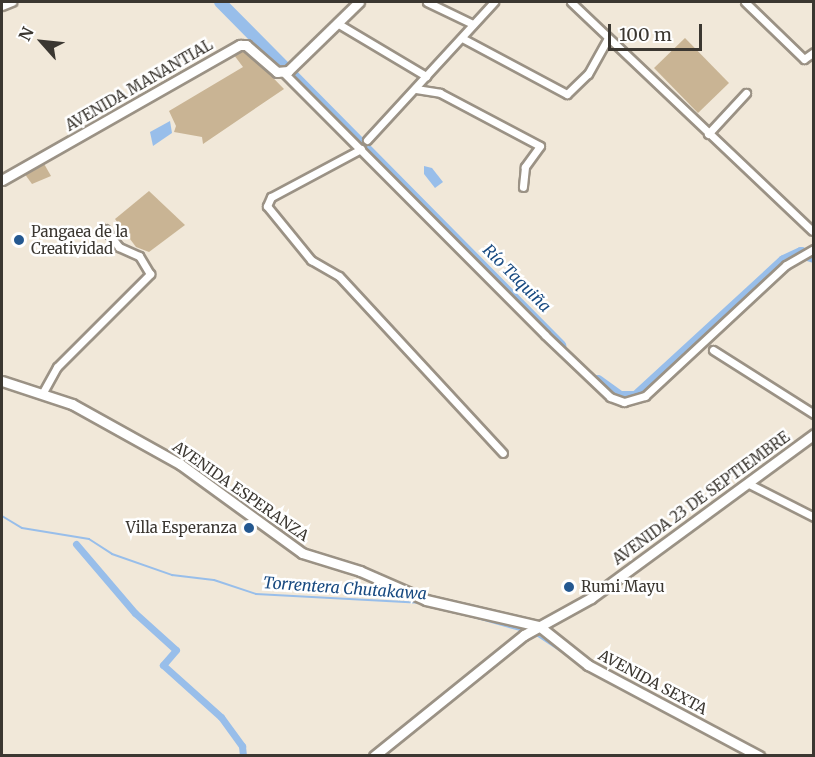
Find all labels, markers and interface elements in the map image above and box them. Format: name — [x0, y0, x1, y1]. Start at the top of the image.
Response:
north arrow — [12, 12, 72, 72]
scale bar — [611, 12, 706, 50]
text: 100 m — [619, 23, 672, 46]
text: N — [14, 24, 38, 44]
street label: AVENIDA MANANTIAL — [62, 35, 216, 135]
place label: Pangaea de la Creatividad — [31, 222, 128, 257]
marker: Pangaea de la Creatividad — [12, 233, 26, 247]
water label: Río Taquiña — [479, 240, 555, 316]
street label: AVENIDA 23 DE SEPTIEMBRE — [609, 428, 793, 568]
street label: AVENIDA ESPERANZA — [170, 437, 312, 545]
place label: Villa Esperanza — [126, 519, 237, 537]
marker: Villa Esperanza — [242, 521, 256, 535]
water label: Torrentera Chutakawa — [263, 573, 427, 603]
place label: Rumi Mayu — [581, 578, 665, 596]
marker: Rumi Mayu — [562, 580, 576, 594]
street label: AVENIDA SEXTA — [596, 646, 710, 718]

